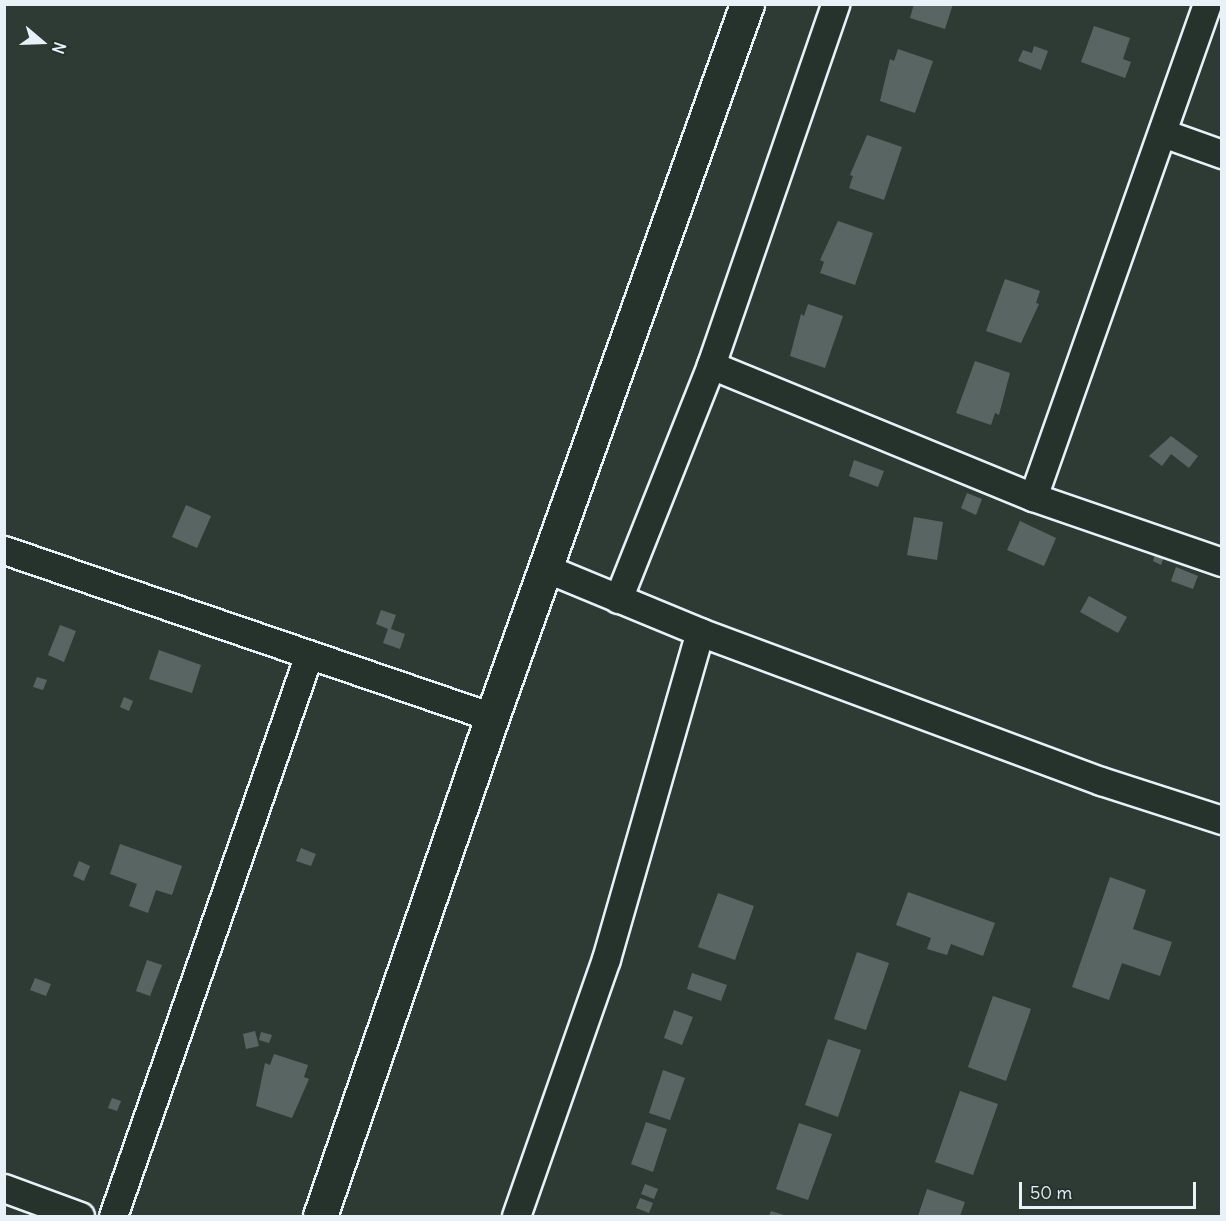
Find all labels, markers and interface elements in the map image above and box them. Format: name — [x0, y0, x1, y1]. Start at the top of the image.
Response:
north arrow — [12, 12, 72, 72]
text: N — [48, 39, 70, 56]
scale bar — [1022, 1170, 1199, 1208]
text: 50 m — [1030, 1181, 1072, 1204]

